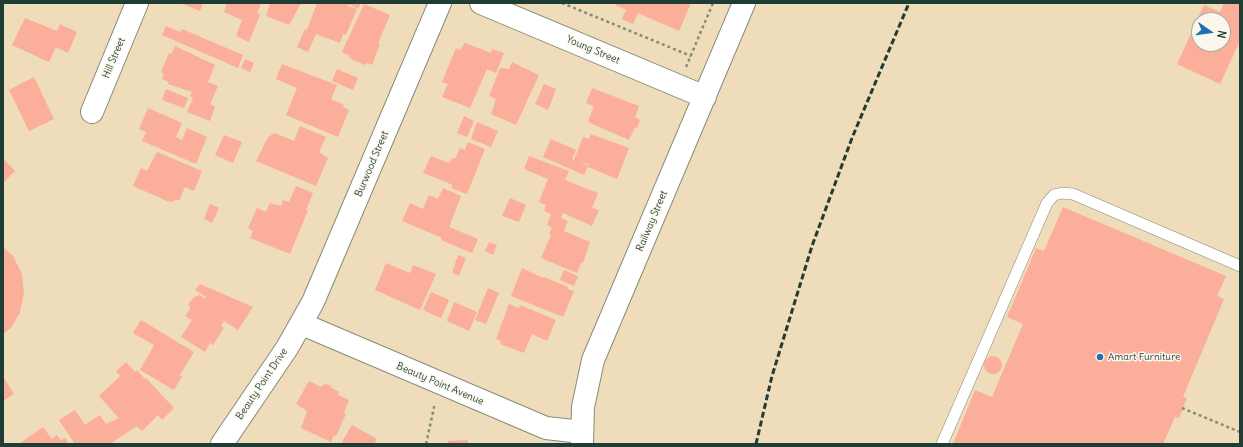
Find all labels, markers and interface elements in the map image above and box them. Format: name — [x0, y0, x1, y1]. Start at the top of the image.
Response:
north arrow — [1191, 12, 1231, 52]
text: N — [1214, 29, 1229, 40]
street label: Young Street — [565, 33, 621, 67]
street label: Hill Street — [100, 36, 128, 80]
street label: Burwood Street — [353, 129, 391, 199]
street label: Railway Street — [634, 189, 670, 253]
street label: Beauty Point Drive — [234, 346, 290, 422]
place label: Amart Furniture — [1108, 351, 1180, 363]
marker: Amart Furniture — [1095, 352, 1105, 362]
street label: Beauty Point Avenue — [395, 360, 485, 408]

